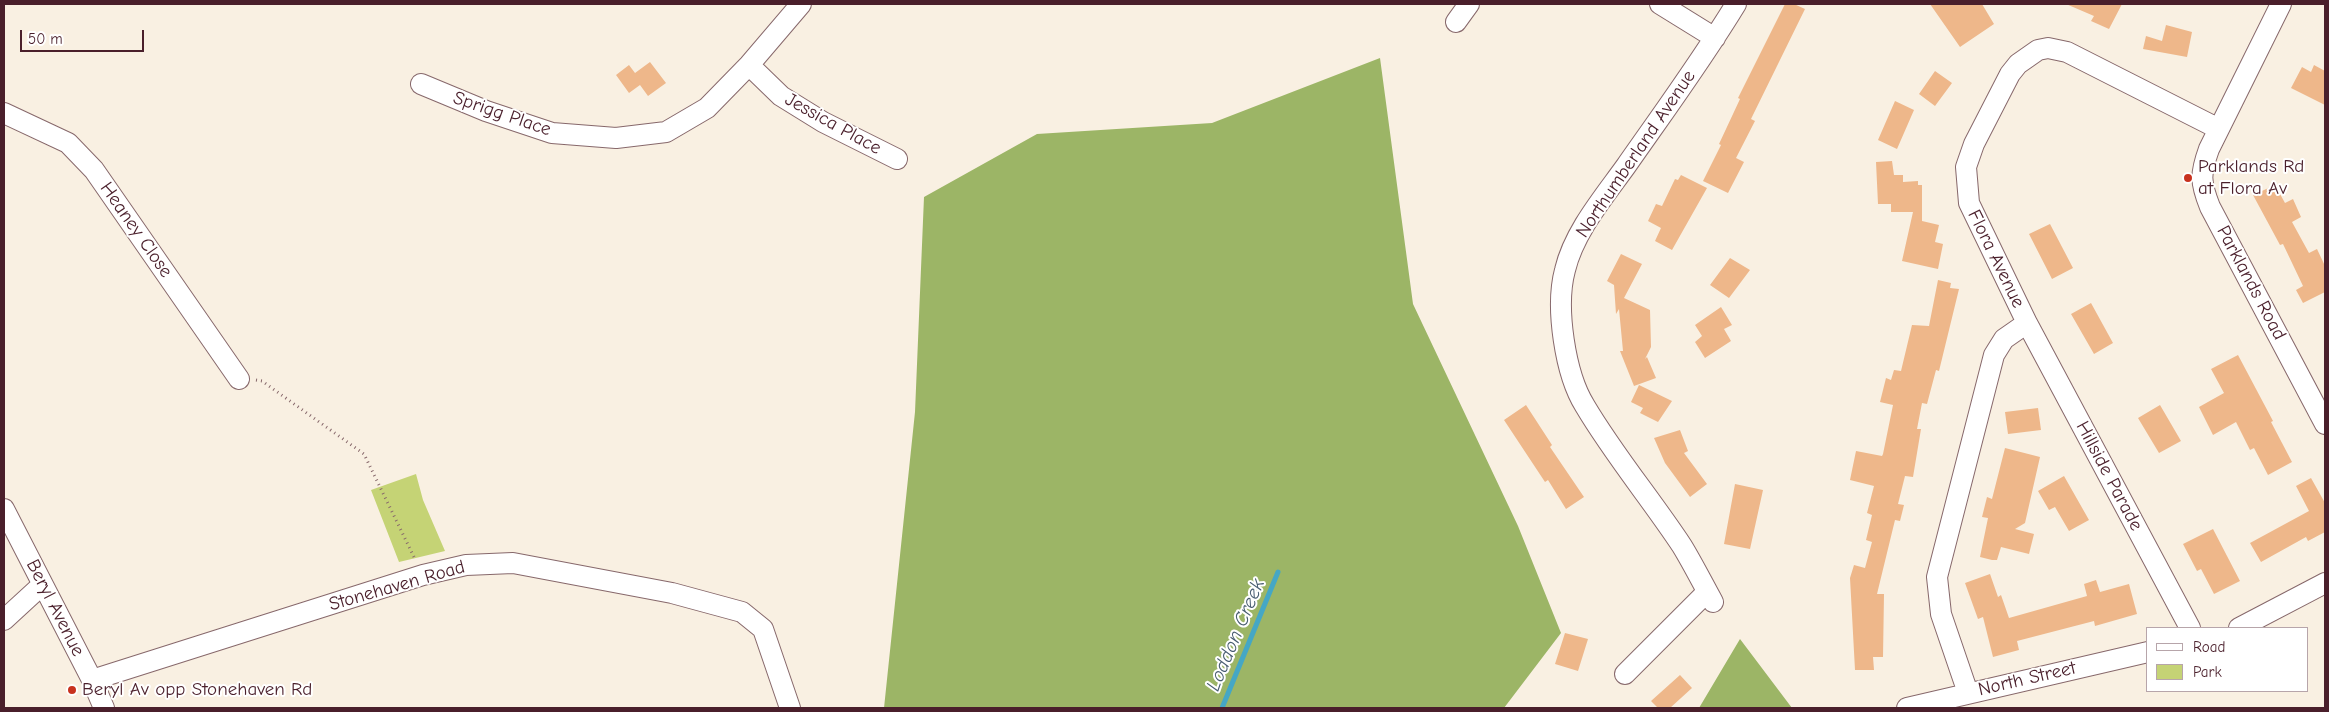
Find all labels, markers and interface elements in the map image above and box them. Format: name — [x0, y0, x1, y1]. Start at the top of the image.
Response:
scale bar — [22, 20, 146, 52]
text: 50 m — [28, 30, 63, 48]
street label: Northumberland Avenue — [1571, 66, 1701, 242]
street label: Sprigg Place — [450, 87, 554, 141]
street label: Jessica Place — [781, 88, 885, 160]
place label: Parklands Rd at Flora Av — [2198, 156, 2304, 200]
marker: Parklands Rd at Flora Av — [2182, 172, 2194, 184]
street label: Heaney Close — [95, 178, 177, 282]
street label: Flora Avenue — [1962, 206, 2030, 312]
street label: Parklands Road — [2211, 222, 2291, 344]
street label: Hillside Parade — [2071, 417, 2147, 535]
street label: Beryl Avenue — [21, 556, 89, 660]
street label: Stonehaven Road — [326, 556, 468, 616]
water label: Loddon Creek — [1202, 575, 1270, 695]
legend — [2146, 627, 2309, 692]
text: Road — [2193, 638, 2225, 656]
street label: North Street — [1976, 657, 2078, 701]
text: Park — [2193, 663, 2222, 681]
place label: Beryl Av opp Stonehaven Rd — [82, 679, 312, 701]
marker: Beryl Av opp Stonehaven Rd — [66, 684, 78, 696]

